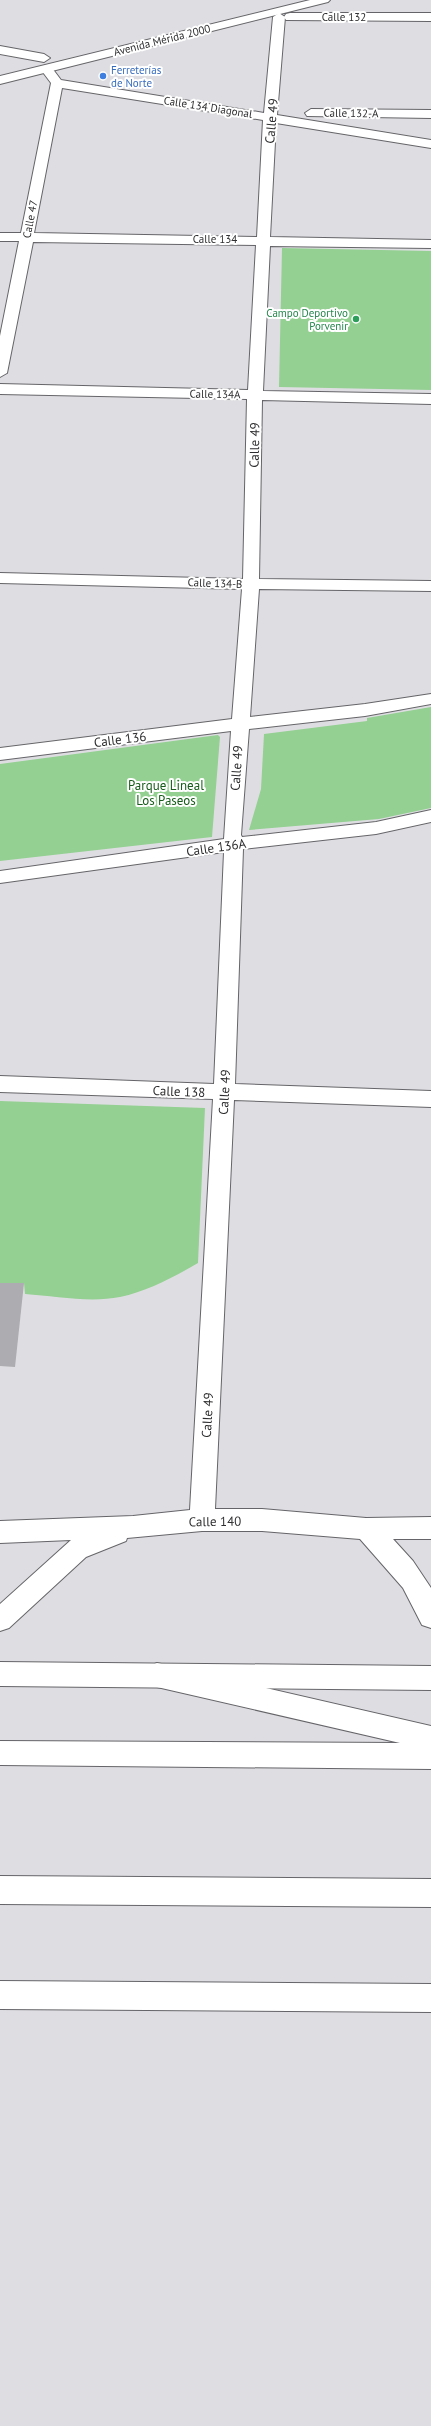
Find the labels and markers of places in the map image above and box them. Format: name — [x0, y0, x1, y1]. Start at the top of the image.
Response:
place label: Ferreterías de Norte — [111, 63, 162, 90]
marker: Ferreterías de Norte — [98, 71, 108, 81]
place label: Campo Deportivo Porvenir — [266, 306, 348, 333]
marker: Campo Deportivo Porvenir — [351, 314, 361, 324]

